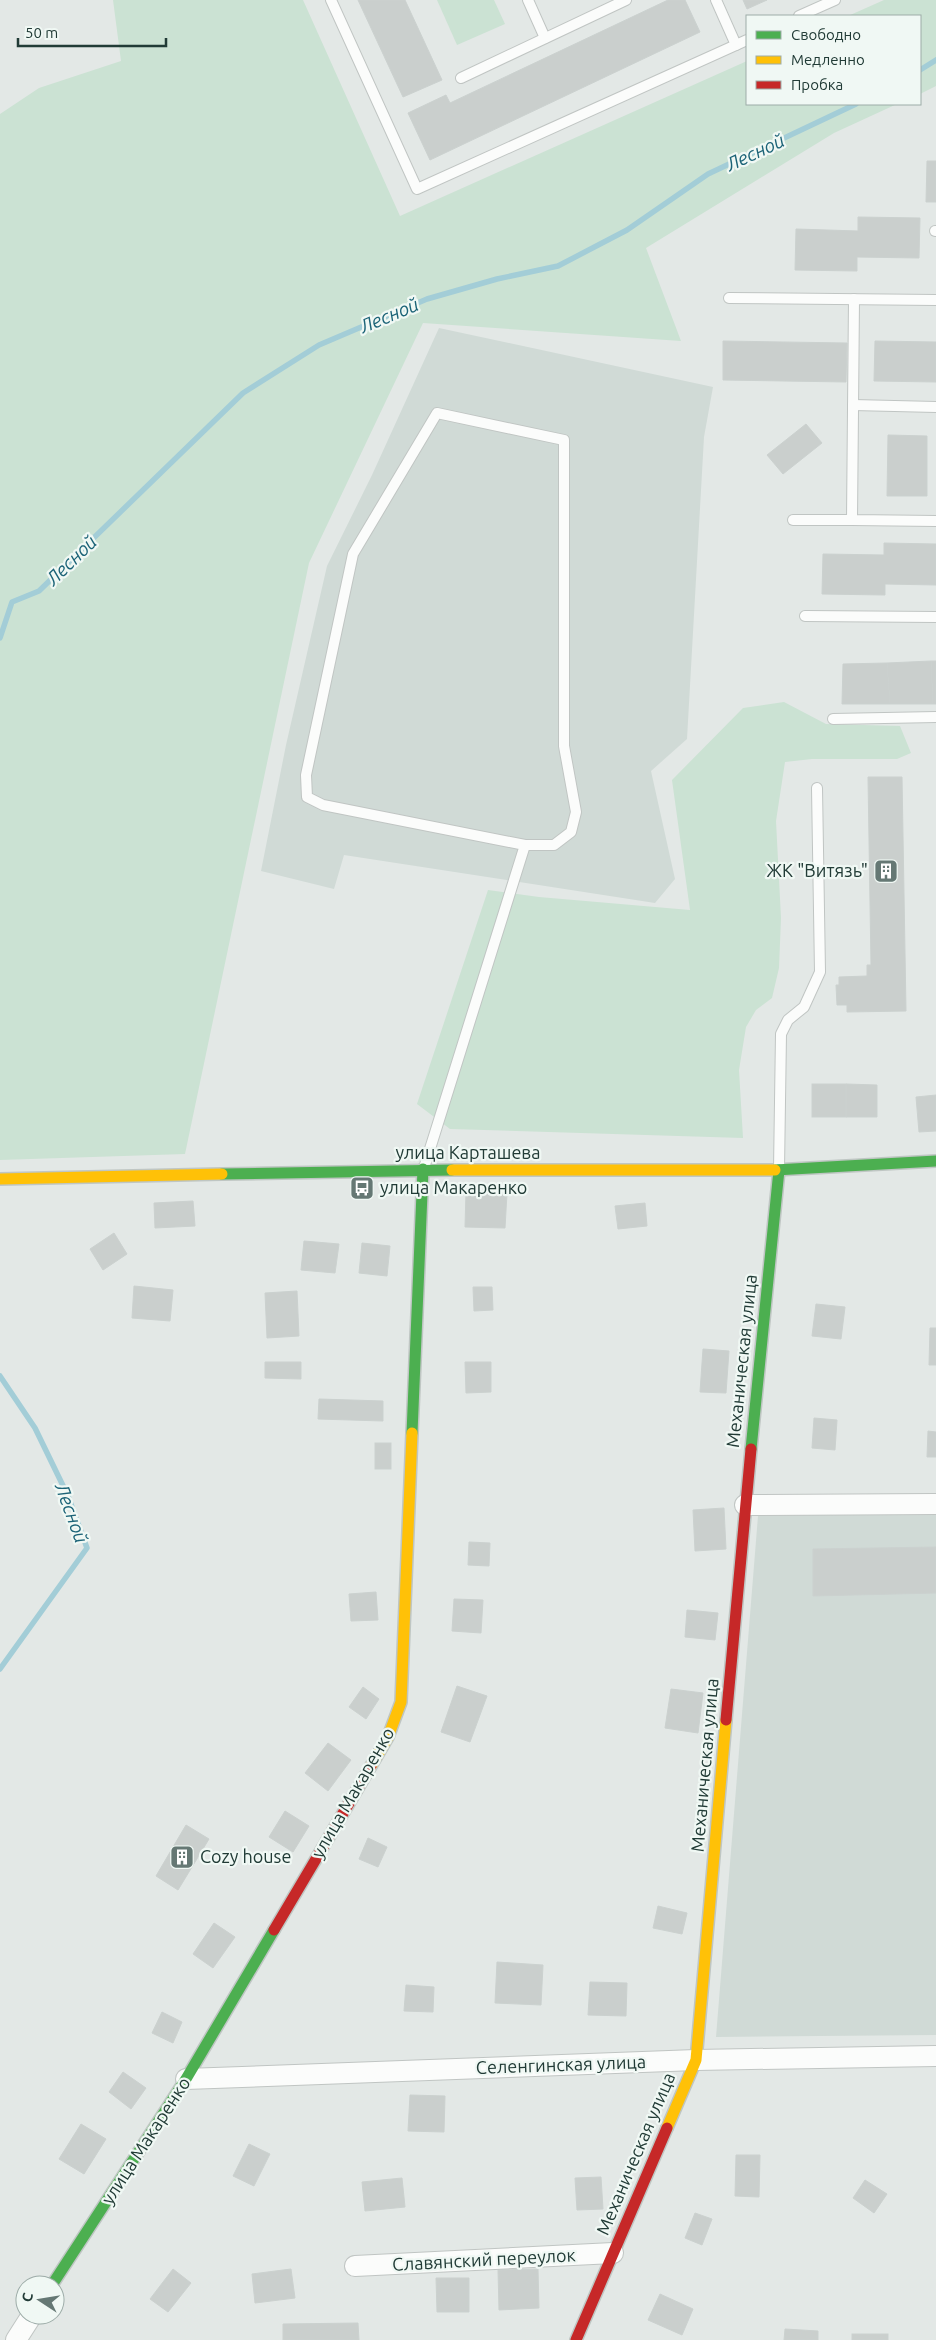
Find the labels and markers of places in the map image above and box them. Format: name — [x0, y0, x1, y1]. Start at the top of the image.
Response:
building icon: ЖК "Витязь" — [873, 858, 899, 884]
place label: ЖК "Витязь" — [767, 860, 868, 880]
bus stop icon: улица Макаренко — [349, 1175, 375, 1201]
place label: улица Макаренко — [380, 1177, 527, 1197]
building icon: Cozy house — [169, 1844, 195, 1870]
place label: Cozy house — [200, 1846, 291, 1866]

